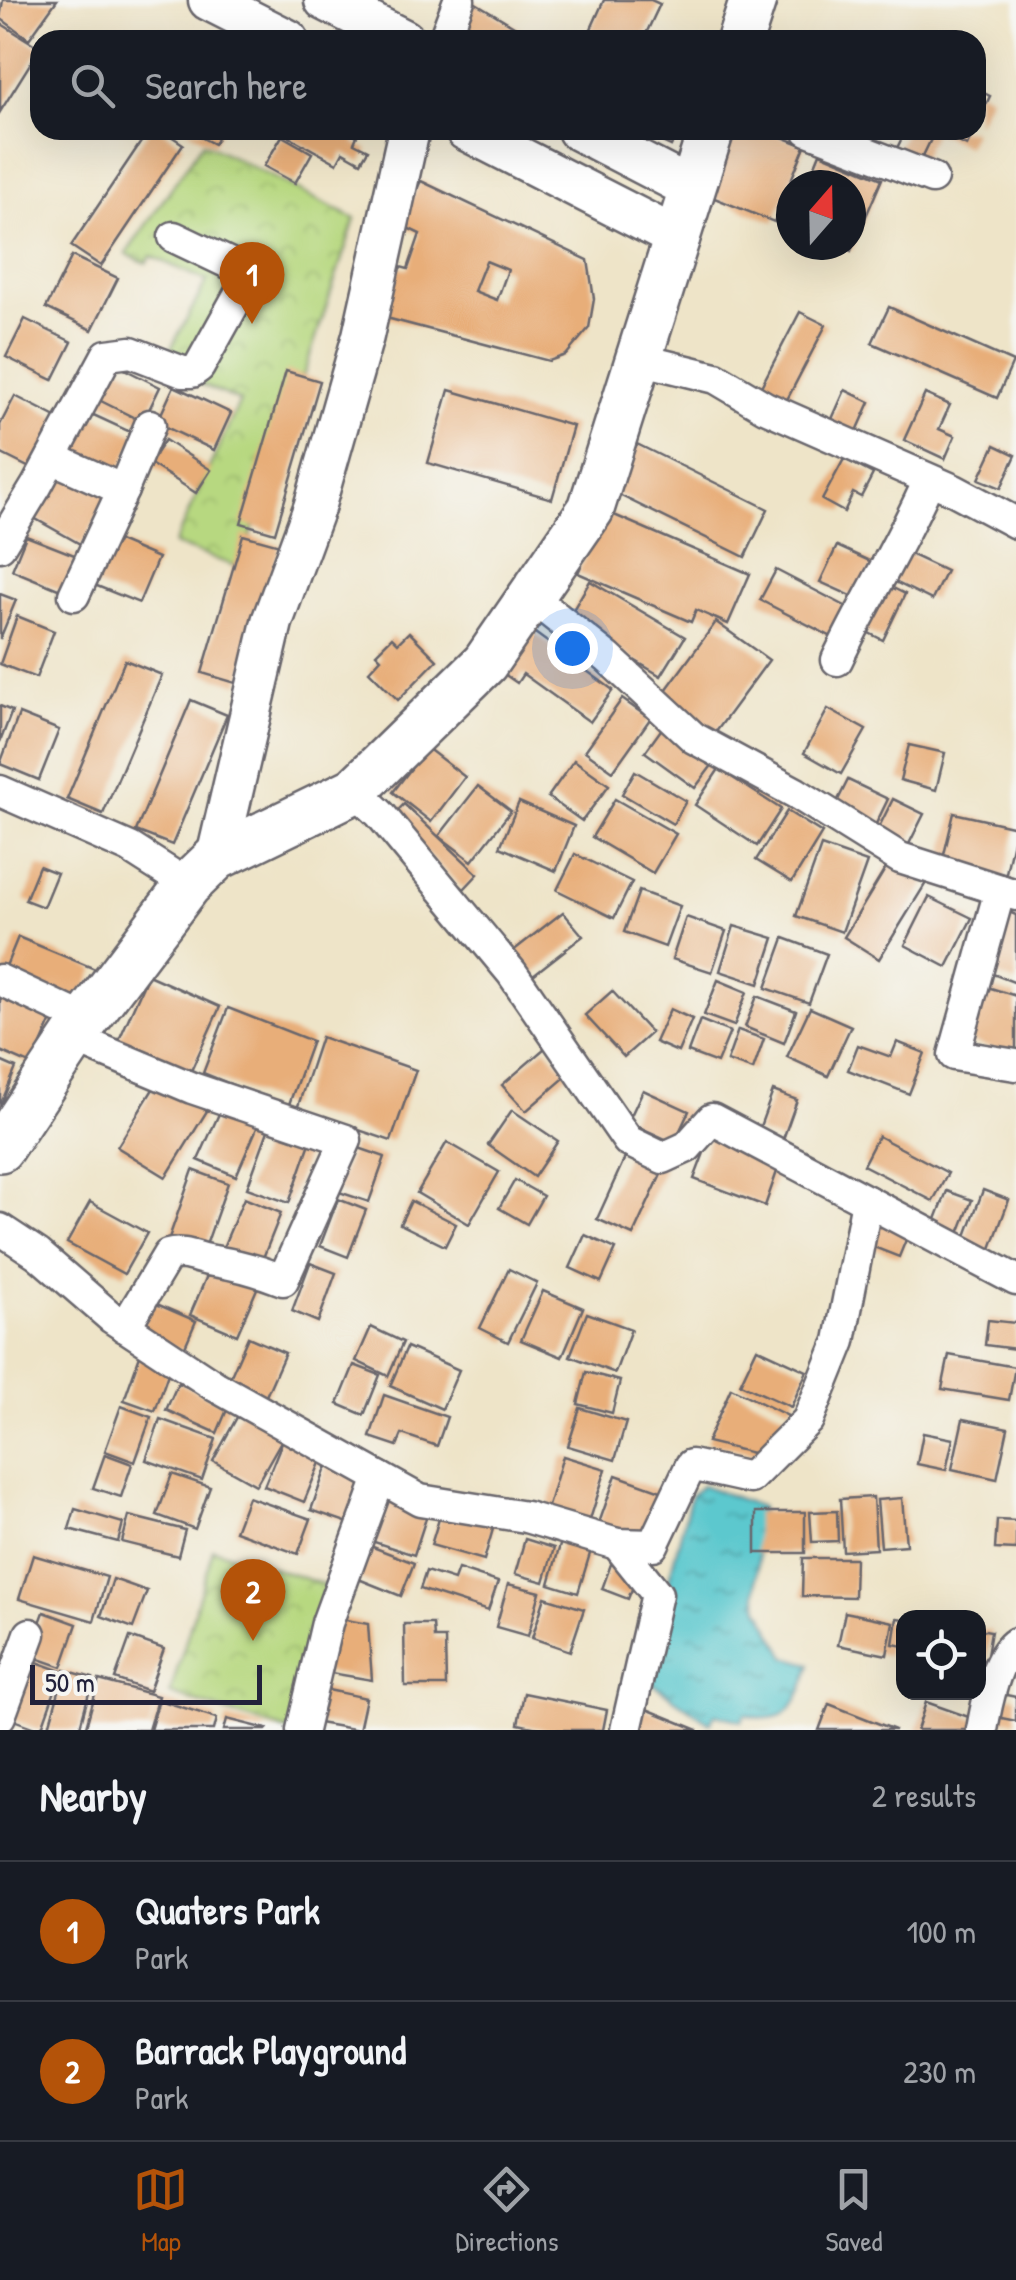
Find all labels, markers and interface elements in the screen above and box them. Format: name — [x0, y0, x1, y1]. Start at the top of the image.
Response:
search box — [30, 30, 986, 140]
icon: search — [65, 58, 120, 113]
text: Search here — [145, 59, 307, 111]
north arrow — [776, 170, 866, 260]
pin: 1 — [220, 242, 284, 324]
your location — [547, 623, 598, 674]
pin: 2 — [220, 1558, 286, 1641]
map controls — [896, 1610, 986, 1700]
button: locate — [896, 1610, 986, 1700]
scale bar — [30, 1660, 262, 1704]
text: 50 m — [45, 1663, 95, 1701]
text: Nearby — [40, 1767, 147, 1824]
text: 2 results — [872, 1774, 976, 1817]
text: Quaters Park — [135, 1884, 320, 1936]
text: 1 — [67, 1910, 78, 1953]
text: 100 m — [907, 1910, 976, 1953]
text: Park — [135, 1936, 189, 1979]
text: Barrack Playground — [135, 2024, 406, 2076]
text: 2 — [65, 2050, 80, 2093]
text: 230 m — [903, 2050, 976, 2093]
text: Park — [135, 2076, 189, 2119]
tab: Map — [133, 2162, 188, 2260]
tab: Directions — [455, 2162, 558, 2260]
tab: Saved — [825, 2162, 883, 2260]

